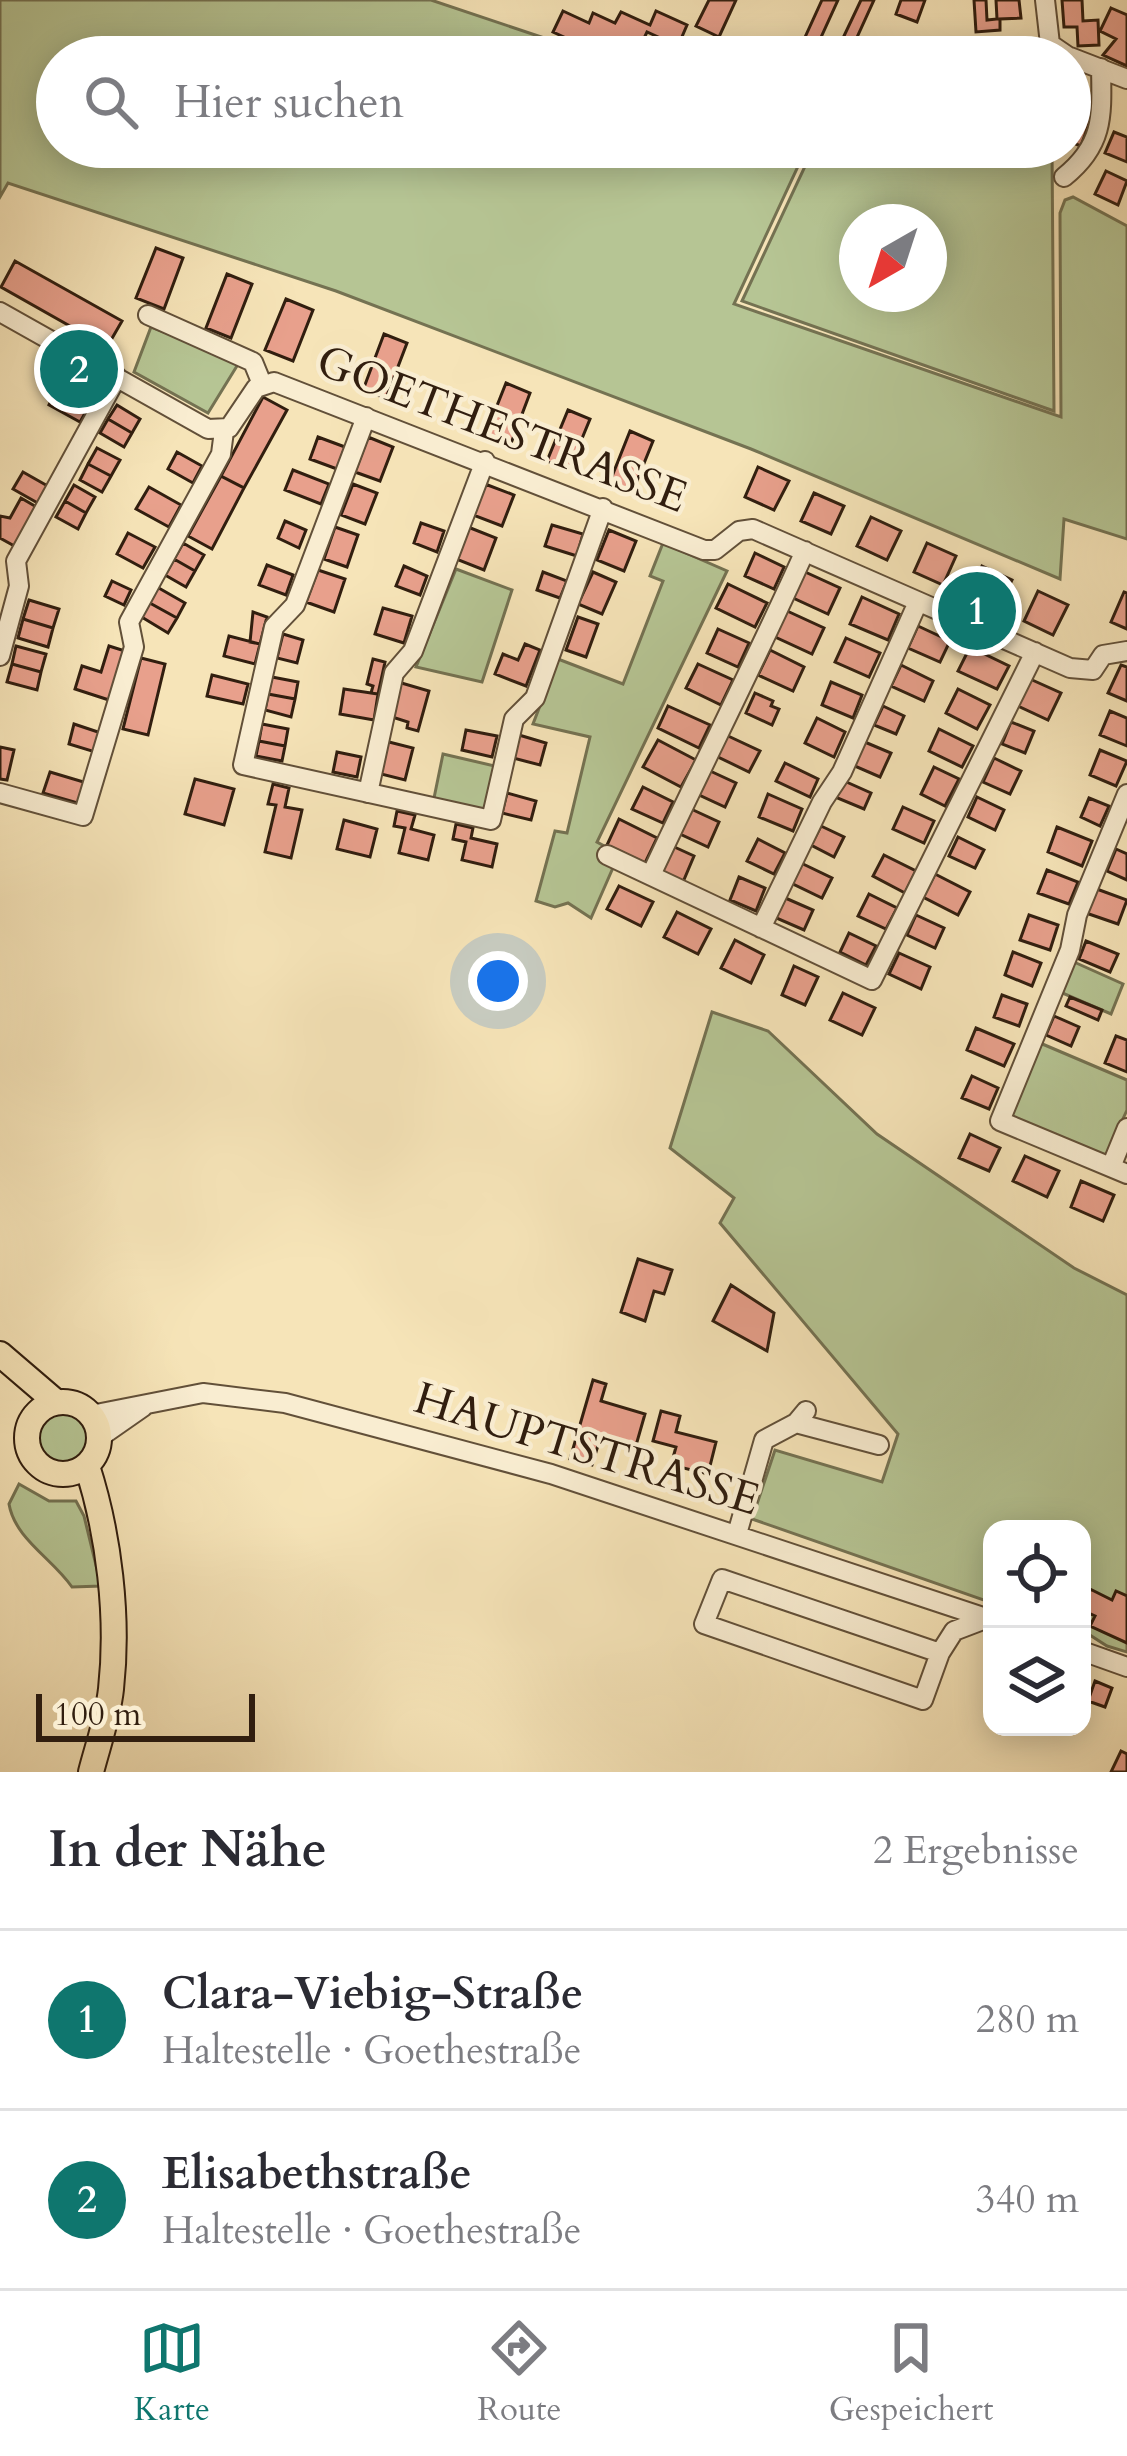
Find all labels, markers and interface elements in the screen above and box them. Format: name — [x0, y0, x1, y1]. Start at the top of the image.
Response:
search box — [36, 36, 1091, 168]
icon: search — [78, 69, 144, 135]
text: Hier suchen — [174, 72, 404, 133]
north arrow — [839, 204, 947, 312]
pin: 2 — [40, 324, 118, 414]
street label: GOETHESTRASSE — [308, 330, 696, 528]
pin: 1 — [938, 566, 1016, 656]
your location — [468, 951, 528, 1011]
street label: HAUPTSTRASSE — [407, 1368, 767, 1530]
map controls — [983, 1520, 1091, 1736]
button: locate — [983, 1520, 1091, 1628]
button: layers — [983, 1628, 1091, 1736]
scale bar — [36, 1688, 255, 1741]
text: 100 m — [54, 1692, 141, 1737]
text: In der Nähe — [48, 1815, 327, 1885]
text: 2 Ergebnisse — [873, 1824, 1079, 1877]
text: Clara-Viebig-Straße — [162, 1963, 583, 2024]
text: 1 — [77, 1993, 97, 2046]
text: 280 m — [976, 1993, 1079, 2046]
text: Haltestelle · Goethestraße — [162, 2024, 581, 2077]
text: Elisabethstraße — [162, 2143, 472, 2204]
text: 2 — [77, 2173, 97, 2226]
text: 340 m — [976, 2173, 1079, 2226]
text: Haltestelle · Goethestraße — [162, 2204, 581, 2257]
tab: Karte — [134, 2315, 210, 2432]
tab: Route — [477, 2315, 561, 2432]
tab: Gespeichert — [829, 2315, 993, 2432]

